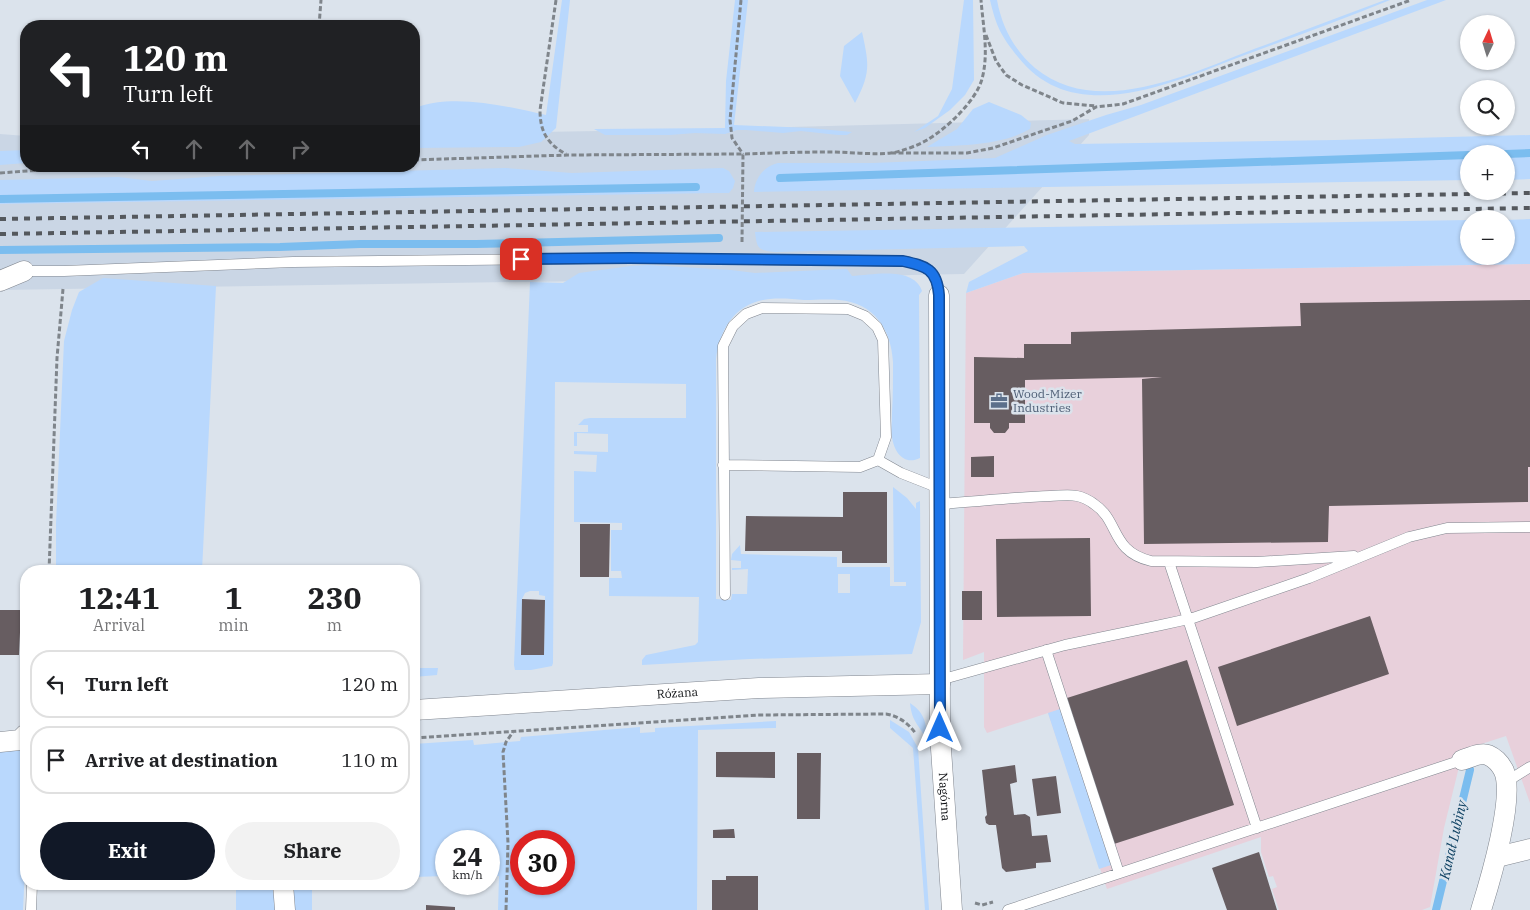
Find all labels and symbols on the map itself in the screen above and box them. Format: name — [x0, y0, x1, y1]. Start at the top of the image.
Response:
north arrow — [1460, 15, 1515, 70]
pin — [500, 238, 542, 280]
place label: Wood-Mizer Industries — [1013, 386, 1083, 415]
office icon: Wood-Mizer Industries — [989, 391, 1009, 411]
street label: Różana — [656, 684, 699, 702]
position arrow — [913, 701, 965, 753]
street label: Nagórna — [936, 772, 954, 822]
water label: Kanał Lubiny — [1435, 797, 1471, 882]
speed limit sign: 30 — [510, 830, 575, 895]

